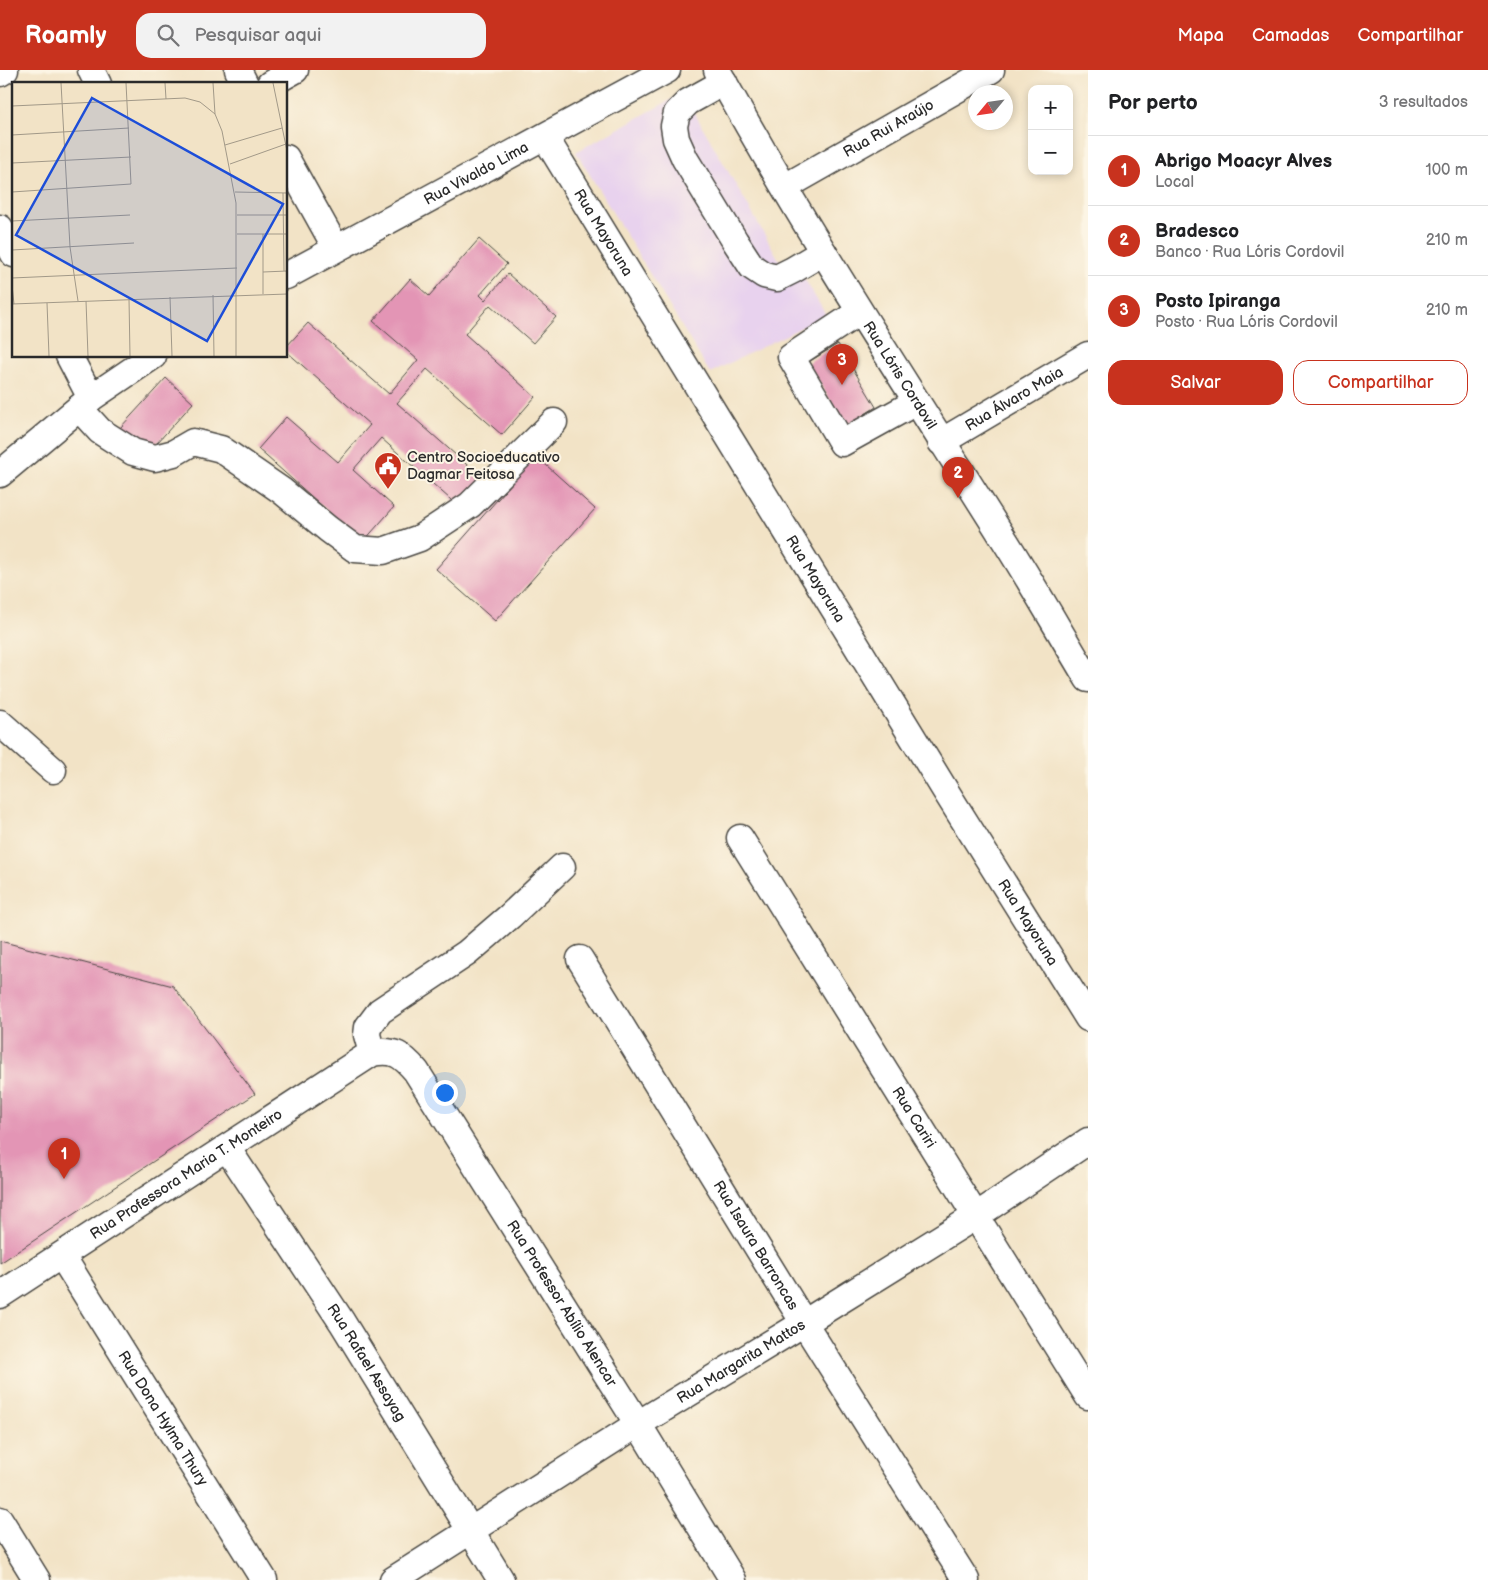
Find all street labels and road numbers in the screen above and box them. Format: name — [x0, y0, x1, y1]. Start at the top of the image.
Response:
street label: Rua Rui Araújo — [840, 95, 937, 162]
street label: Rua Vivaldo Lima — [420, 138, 532, 210]
street label: Rua Mayoruna — [569, 186, 637, 280]
street label: Rua Lóris Cordovil — [859, 318, 941, 433]
street label: Rua Álvaro Maia — [962, 363, 1067, 436]
street label: Rua Mayoruna — [781, 532, 849, 626]
street label: Rua Mayoruna — [993, 876, 1062, 969]
street label: Rua Cariri — [887, 1083, 940, 1152]
street label: Rua Professora Maria T. Monteiro — [87, 1105, 286, 1244]
street label: Rua Isaura Barroncas — [709, 1177, 803, 1314]
street label: Rua Professor Abílio Alencar — [502, 1217, 621, 1391]
street label: Rua Rafael Assayag — [323, 1300, 410, 1425]
street label: Rua Margarita Mattos — [673, 1315, 810, 1408]
street label: Rua Dona Hylma Thury — [113, 1347, 212, 1490]

